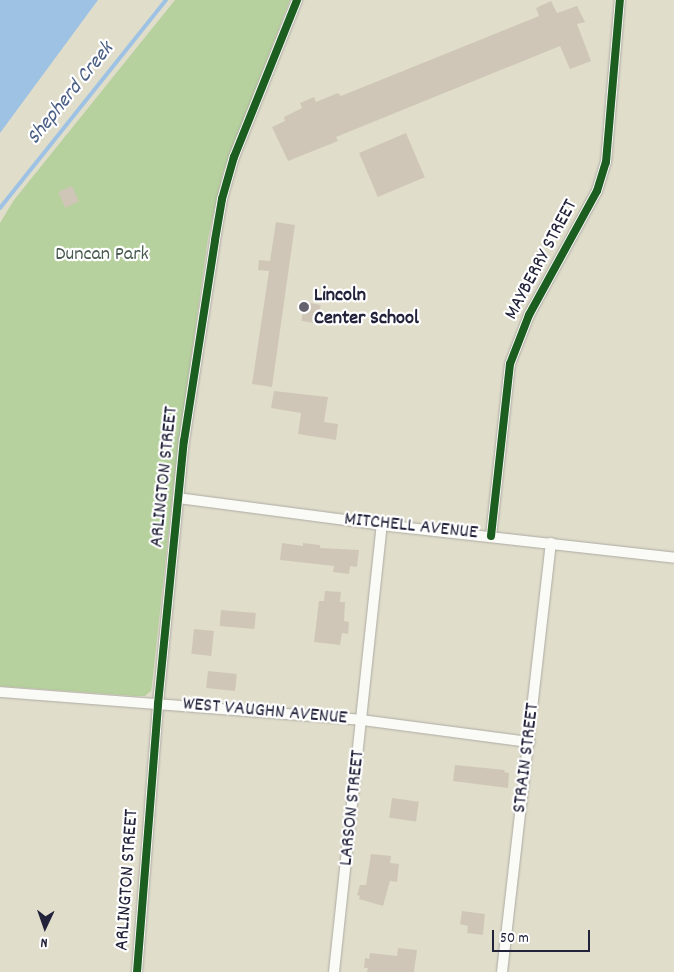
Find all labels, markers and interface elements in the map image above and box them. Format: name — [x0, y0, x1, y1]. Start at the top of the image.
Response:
water label: Shepherd Creek — [22, 38, 120, 150]
street label: MAYBERRY STREET — [500, 196, 584, 324]
park label: Duncan Park — [55, 243, 149, 267]
place label: Lincoln Center School — [314, 284, 419, 331]
marker: Lincoln Center School — [298, 301, 310, 313]
street label: ARLINGTON STREET — [146, 405, 184, 549]
street label: MITCHELL AVENUE — [343, 508, 479, 546]
street label: WEST VAUGHN AVENUE — [182, 693, 348, 731]
street label: STRAIN STREET — [508, 702, 546, 814]
street label: LARSON STREET — [335, 749, 371, 867]
street label: ARLINGTON STREET — [111, 808, 145, 952]
north arrow — [20, 902, 70, 952]
scale bar — [494, 920, 592, 952]
text: 50 m — [500, 928, 529, 950]
text: N — [40, 932, 48, 952]

